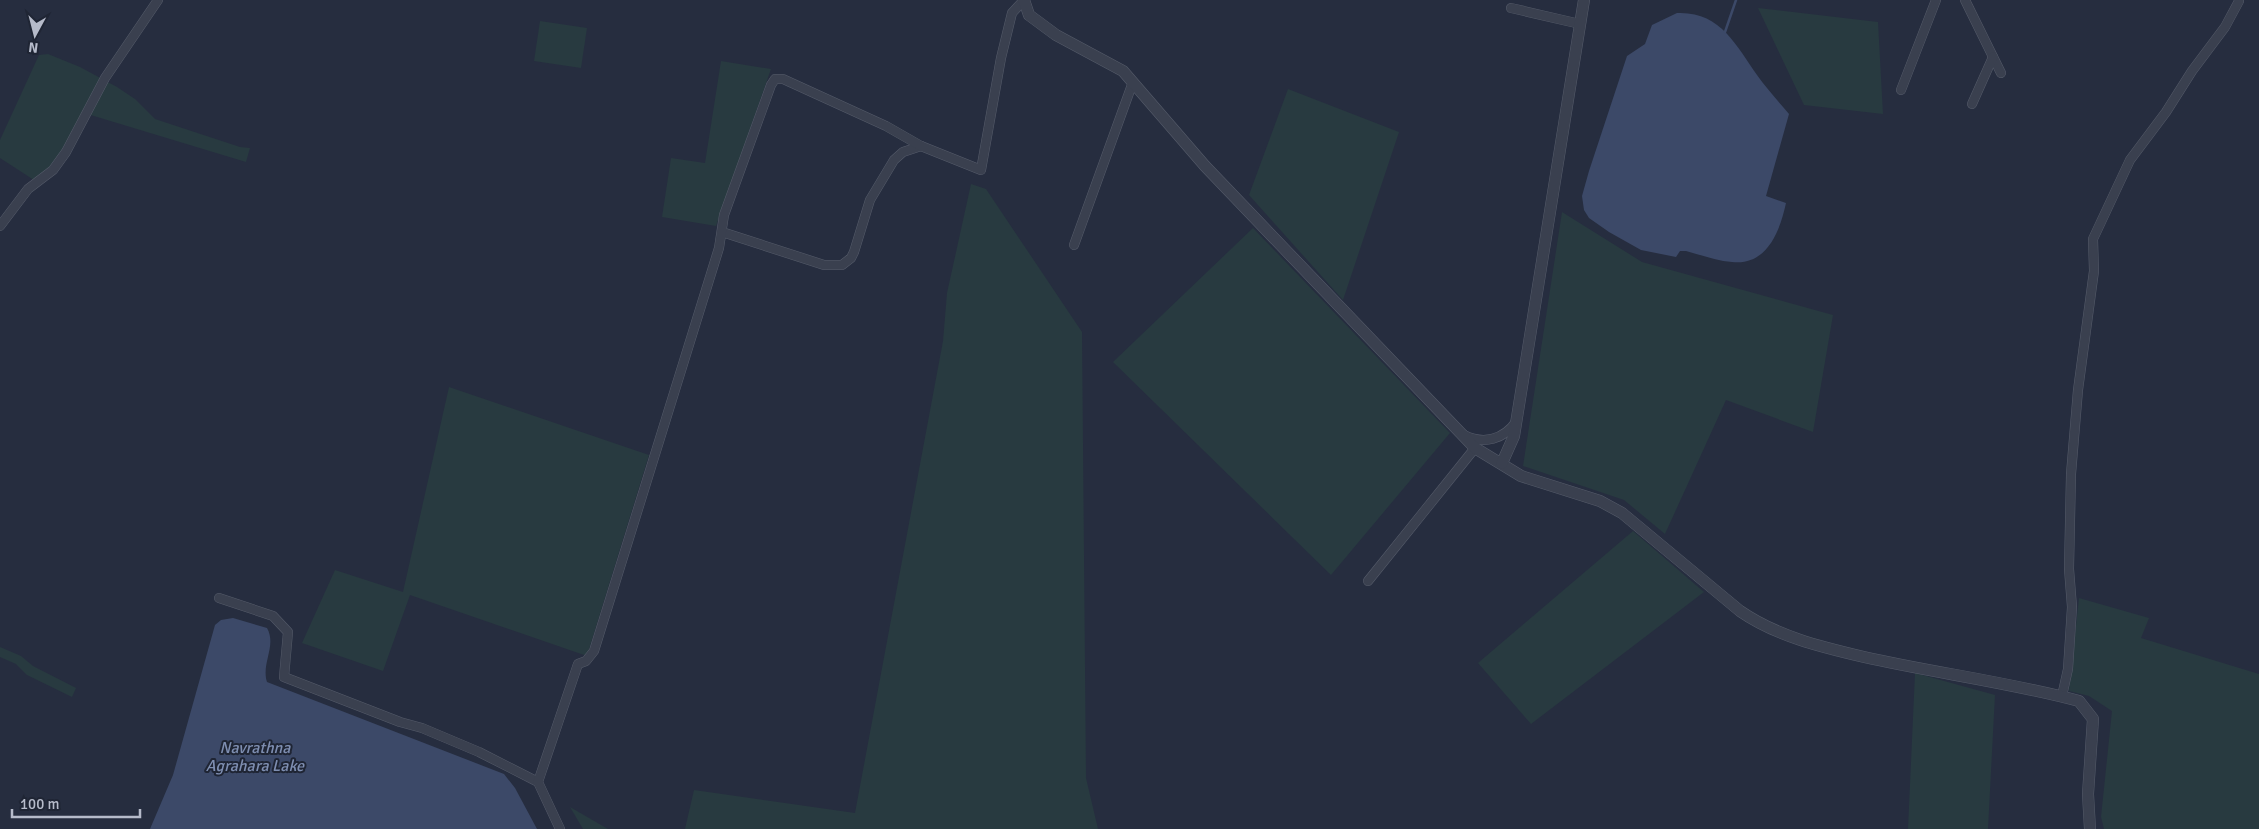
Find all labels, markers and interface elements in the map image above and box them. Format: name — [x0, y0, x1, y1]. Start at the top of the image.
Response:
north arrow — [10, 10, 60, 60]
text: N — [28, 38, 39, 56]
water label: Navrathna Agrahara Lake — [206, 738, 305, 776]
scale bar — [12, 786, 140, 818]
text: 100 m — [20, 795, 60, 813]

